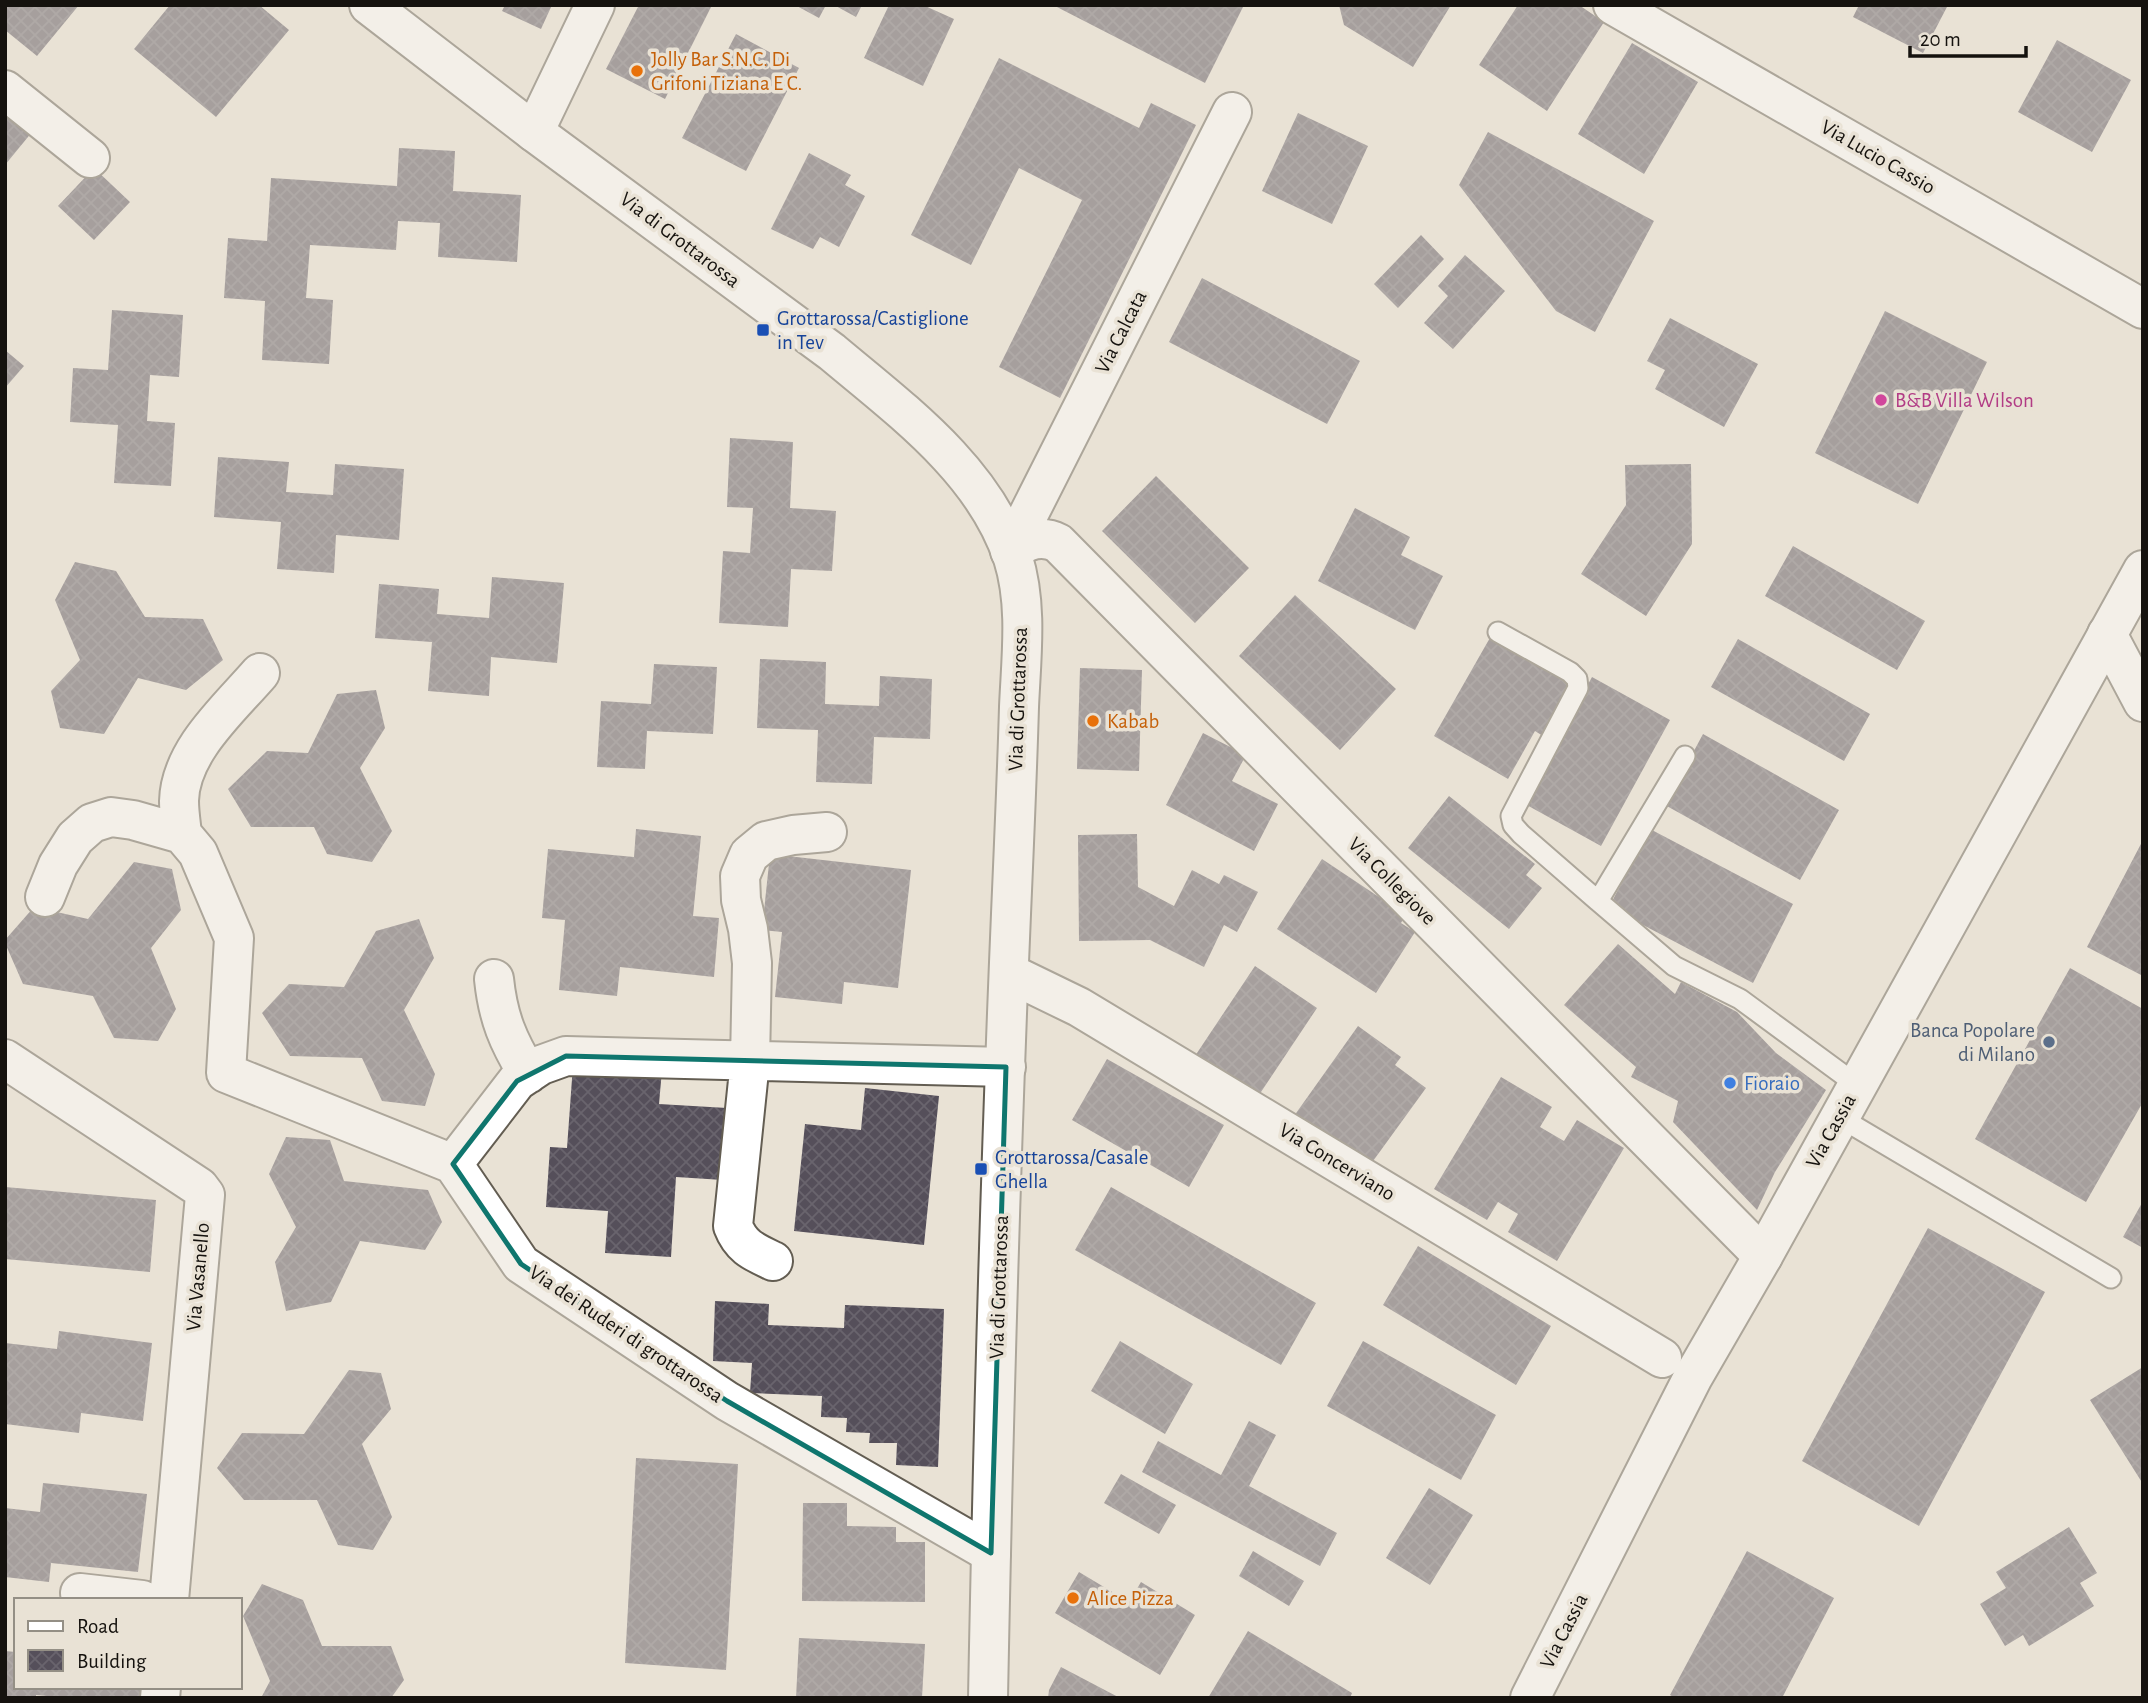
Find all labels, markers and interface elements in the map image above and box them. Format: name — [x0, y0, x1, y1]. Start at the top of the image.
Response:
scale bar — [1910, 14, 2025, 58]
text: 20 m — [1920, 29, 1961, 50]
place label: Jolly Bar S.N.C. Di Grifoni Tiziana E C. — [651, 49, 802, 94]
marker: Jolly Bar S.N.C. Di Grifoni Tiziana E C. — [629, 63, 645, 79]
street label: Via Lucio Cassio — [1817, 116, 1939, 198]
street label: Via di Grottarossa — [616, 188, 744, 292]
street label: Via Calcata — [1091, 287, 1151, 377]
place label: Grottarossa/Castiglione in Tev — [777, 308, 969, 353]
marker: Grottarossa/Castiglione in Tev — [755, 322, 771, 338]
place label: B&B Villa Wilson — [1895, 390, 2034, 411]
marker: B&B Villa Wilson — [1873, 392, 1889, 408]
street label: Via di Grottarossa — [1005, 626, 1031, 771]
place label: Kabab — [1107, 711, 1159, 732]
marker: Kabab — [1085, 713, 1101, 729]
street label: Via Collegiove — [1344, 833, 1440, 929]
place label: Banca Popolare di Milano — [1910, 1020, 2035, 1065]
marker: Banca Popolare di Milano — [2041, 1034, 2057, 1050]
place label: Fioraio — [1744, 1073, 1800, 1094]
marker: Fioraio — [1722, 1075, 1738, 1091]
street label: Via Cassia — [1802, 1090, 1860, 1172]
street label: Via Concerviano — [1275, 1119, 1399, 1205]
place label: Grottarossa/Casale Ghella — [995, 1147, 1148, 1192]
marker: Grottarossa/Casale Ghella — [973, 1161, 989, 1177]
street label: Via di Grottarossa — [986, 1214, 1012, 1359]
street label: Via Vasanello — [183, 1222, 213, 1332]
street label: Via dei Ruderi di grottarossa — [525, 1261, 727, 1407]
place label: Alice Pizza — [1087, 1588, 1174, 1609]
marker: Alice Pizza — [1065, 1590, 1081, 1606]
street label: Via Cassia — [1536, 1590, 1592, 1672]
legend — [14, 1598, 242, 1689]
text: Road — [77, 1616, 119, 1637]
text: Building — [77, 1651, 147, 1672]

